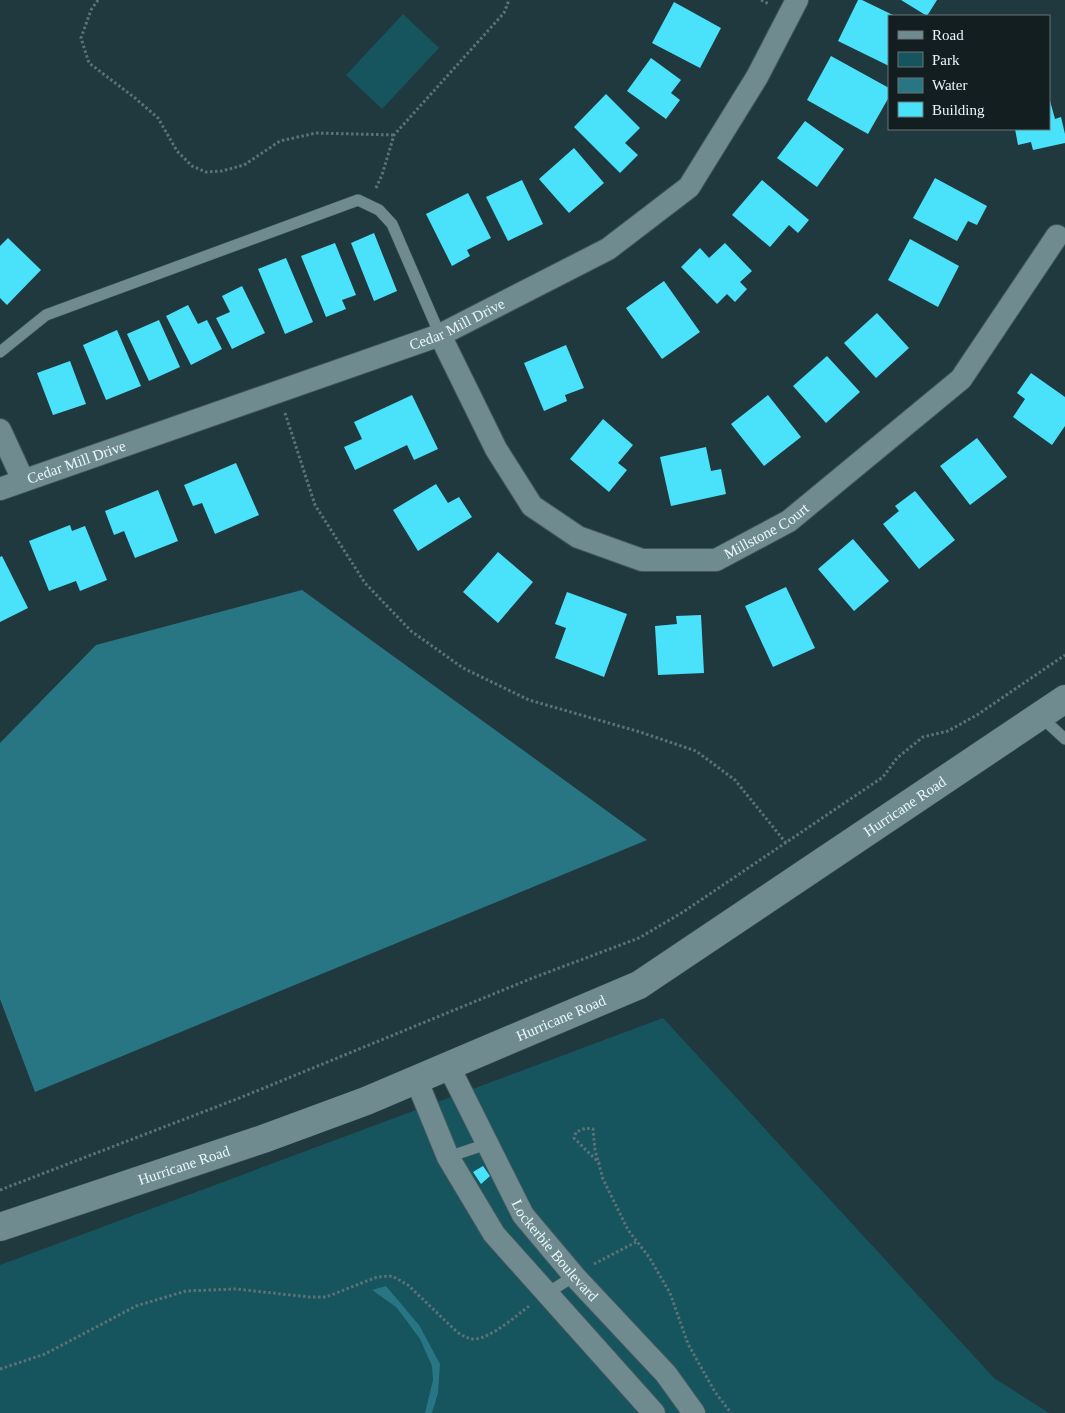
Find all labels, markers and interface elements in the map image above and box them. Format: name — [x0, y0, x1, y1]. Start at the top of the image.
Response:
legend — [888, 15, 1050, 130]
text: Road — [932, 27, 964, 43]
text: Park — [932, 52, 960, 68]
text: Water — [932, 77, 967, 93]
text: Building — [932, 102, 985, 118]
street label: Cedar Mill Drive — [407, 295, 508, 353]
street label: Cedar Mill Drive — [25, 438, 128, 487]
street label: Millstone Court — [721, 500, 813, 562]
street label: Hurricane Road — [861, 773, 949, 840]
street label: Hurricane Road — [514, 992, 609, 1044]
street label: Hurricane Road — [136, 1143, 232, 1188]
street label: Lockerbie Boulevard — [509, 1197, 602, 1305]

